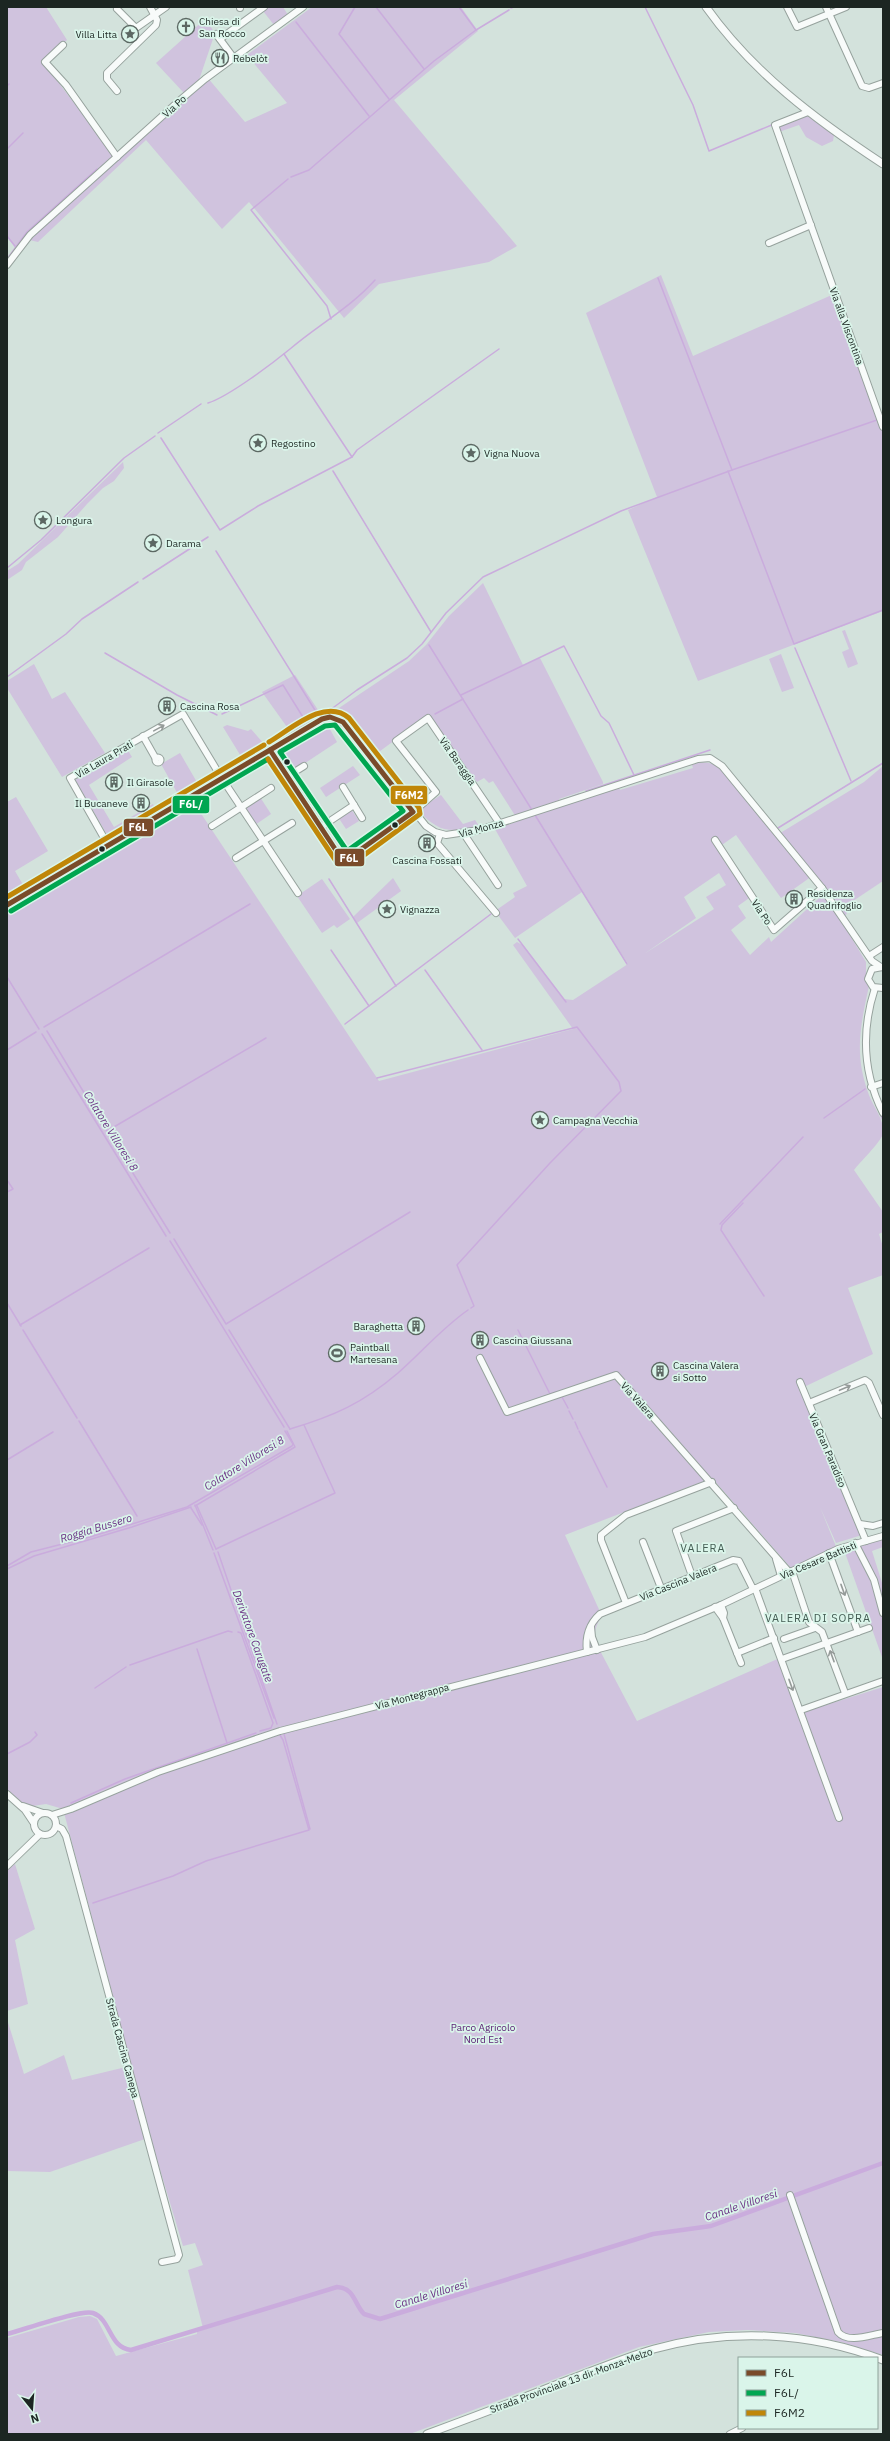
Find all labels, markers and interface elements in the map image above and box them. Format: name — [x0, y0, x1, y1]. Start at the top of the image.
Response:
place label: Chiesa di San Rocco — [199, 15, 246, 40]
church icon: Chiesa di San Rocco — [176, 17, 196, 37]
place icon: Villa Litta — [120, 24, 140, 44]
place label: Villa Litta — [76, 28, 118, 41]
restaurant icon: Rebelòt — [210, 48, 230, 68]
place label: Rebelòt — [233, 52, 268, 65]
street label: Via Po — [160, 92, 189, 120]
street label: Via alla Viscontina — [826, 286, 867, 367]
place icon: Regostino — [248, 433, 268, 453]
place label: Regostino — [271, 437, 316, 450]
place icon: Vigna Nuova — [461, 443, 481, 463]
place label: Vigna Nuova — [484, 447, 540, 460]
place icon: Longura — [33, 510, 53, 530]
place label: Longura — [56, 514, 93, 527]
place icon: Darama — [143, 533, 163, 553]
place label: Darama — [166, 537, 202, 550]
building icon: Cascina Rosa — [157, 696, 177, 716]
place label: Cascina Rosa — [180, 700, 240, 713]
one-way arrow — [152, 723, 164, 731]
street label: Via Baraggia — [436, 735, 479, 788]
street label: Via Laura Prati — [73, 738, 135, 781]
unlabelled marker — [282, 757, 292, 767]
building icon: Il Girasole — [104, 772, 124, 792]
place label: Il Girasole — [127, 776, 174, 789]
line badge: F6M2 — [390, 785, 428, 805]
text: F6M2 — [395, 788, 424, 802]
building icon: Il Bucaneve — [131, 793, 151, 813]
line badge: F6L/ — [172, 795, 210, 814]
place label: Il Bucaneve — [75, 797, 128, 810]
text: F6L/ — [179, 797, 203, 811]
street label: Via Monza — [457, 816, 506, 841]
line badge: F6L — [123, 818, 154, 837]
text: F6L — [129, 820, 148, 834]
unlabelled marker — [390, 820, 400, 830]
building icon: Cascina Fossati — [417, 833, 437, 853]
unlabelled marker — [97, 844, 107, 854]
line badge: F6L — [334, 848, 365, 867]
text: F6L — [340, 851, 359, 865]
place label: Cascina Fossati — [392, 854, 462, 867]
place label: Residenza Quadrifoglio — [807, 887, 862, 912]
building icon: Residenza Quadrifoglio — [784, 889, 804, 909]
street label: Via Po — [749, 897, 775, 928]
place icon: Vignazza — [377, 899, 397, 919]
place label: Vignazza — [400, 903, 440, 916]
water label: Colatore Villoresi 8 — [81, 1088, 141, 1174]
place icon: Campagna Vecchia — [530, 1110, 550, 1130]
place label: Campagna Vecchia — [553, 1114, 639, 1127]
building icon: Baraghetta — [406, 1316, 426, 1336]
place label: Baraghetta — [353, 1320, 404, 1333]
building icon: Cascina Giussana — [470, 1330, 490, 1350]
place label: Cascina Giussana — [493, 1334, 572, 1347]
place label: Paintball Martesana — [350, 1341, 398, 1366]
sports icon: Paintball Martesana — [327, 1343, 347, 1363]
place label: Cascina Valera si Sotto — [673, 1359, 739, 1384]
building icon: Cascina Valera si Sotto — [650, 1361, 670, 1381]
street label: Via Valera — [618, 1379, 658, 1422]
one-way arrow — [838, 1383, 850, 1391]
street label: Via Gran Paradiso — [806, 1411, 849, 1490]
water label: Colatore Villoresi 8 — [201, 1433, 287, 1493]
water label: Roggia Bussero — [58, 1510, 134, 1546]
street label: Via Cesare Battisti — [778, 1538, 858, 1582]
district label: VALERA — [680, 1541, 726, 1555]
street label: Via Cascina Valera — [638, 1561, 719, 1604]
one-way arrow — [839, 1584, 847, 1596]
water label: Derivatore Carugate — [230, 1588, 276, 1684]
district label: VALERA DI SOPRA — [765, 1611, 871, 1625]
one-way arrow — [827, 1651, 835, 1663]
one-way arrow — [788, 1678, 796, 1690]
street label: Via Montegrappa — [374, 1680, 451, 1713]
street label: Strada Cascina Canepa — [103, 1997, 142, 2100]
park label: Parco Agricolo Nord Est — [451, 2021, 516, 2046]
water label: Canale Villoresi — [703, 2186, 779, 2224]
water label: Canale Villoresi — [393, 2276, 469, 2312]
street label: Strada Provinciale 13 dir Monza-Melzo — [488, 2345, 655, 2416]
legend — [738, 2357, 878, 2429]
text: F6L — [774, 2365, 794, 2380]
text: F6L/ — [774, 2385, 799, 2400]
north arrow — [12, 2389, 52, 2429]
text: F6M2 — [774, 2405, 805, 2420]
text: N — [29, 2411, 41, 2426]

